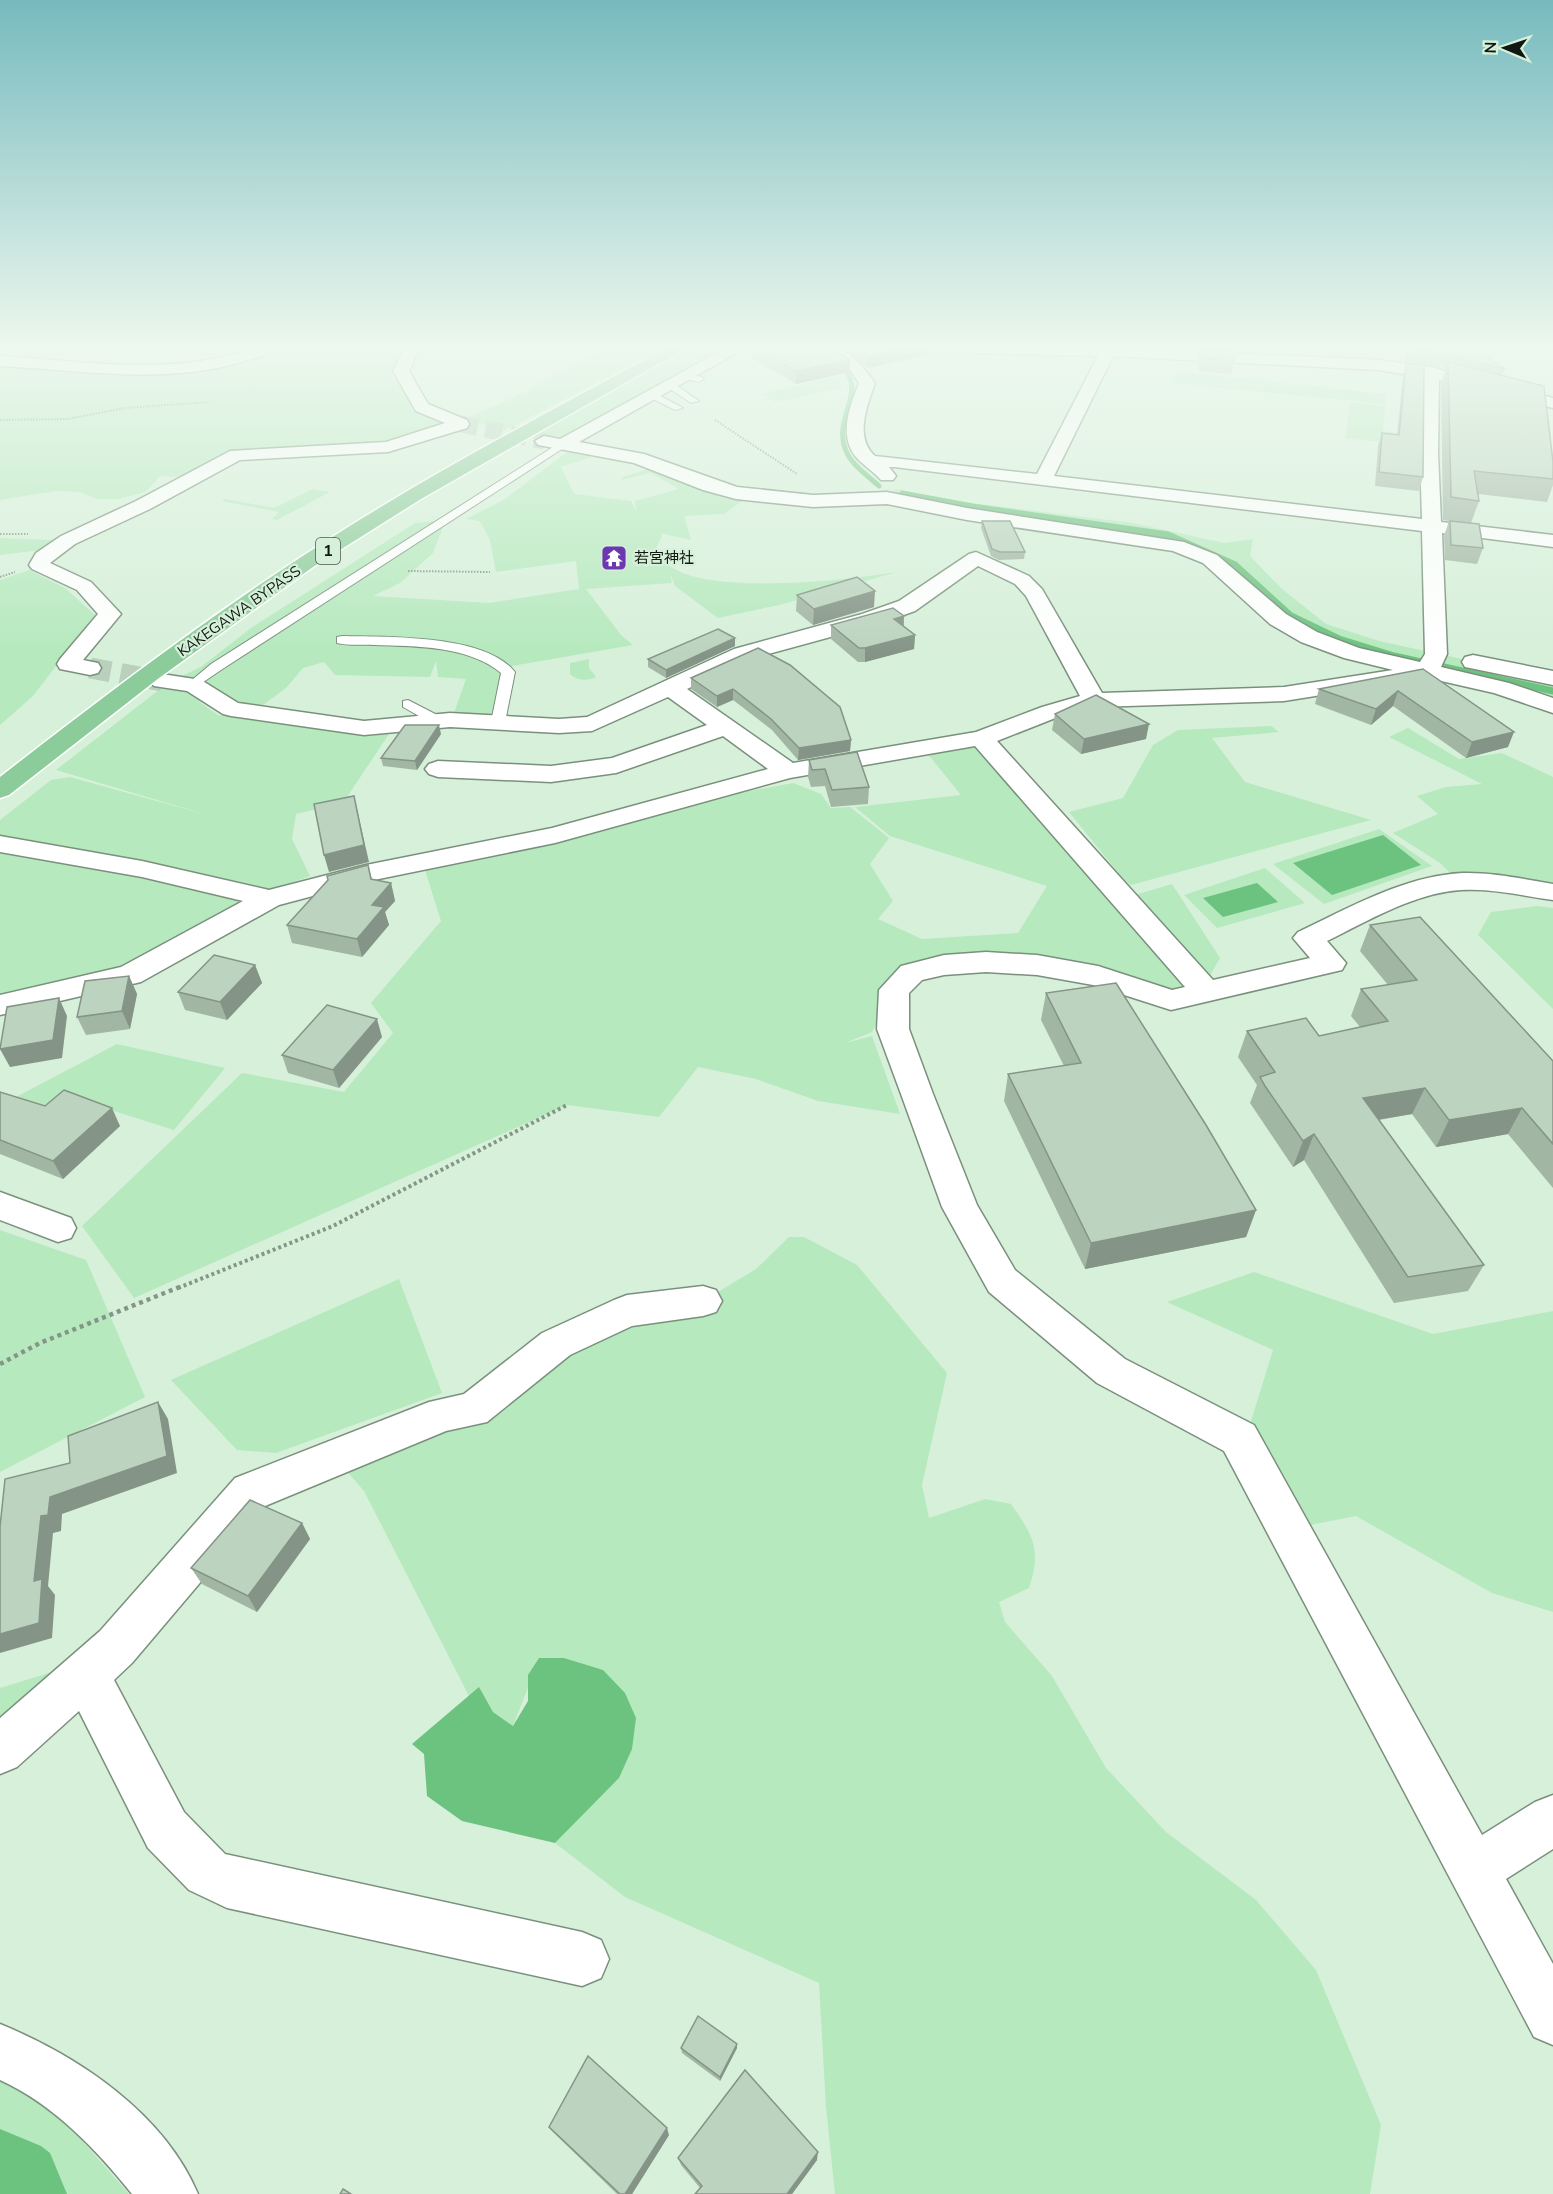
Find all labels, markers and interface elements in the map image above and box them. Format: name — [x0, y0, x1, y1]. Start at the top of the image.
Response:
north arrow — [1475, 18, 1535, 78]
text: N — [1480, 41, 1502, 54]
road number: 1 — [316, 538, 340, 564]
temple icon: 若宮神社 — [599, 543, 629, 573]
place label: 若宮神社 — [634, 548, 694, 568]
street label: KAKEGAWA BYPASS — [173, 561, 305, 661]

